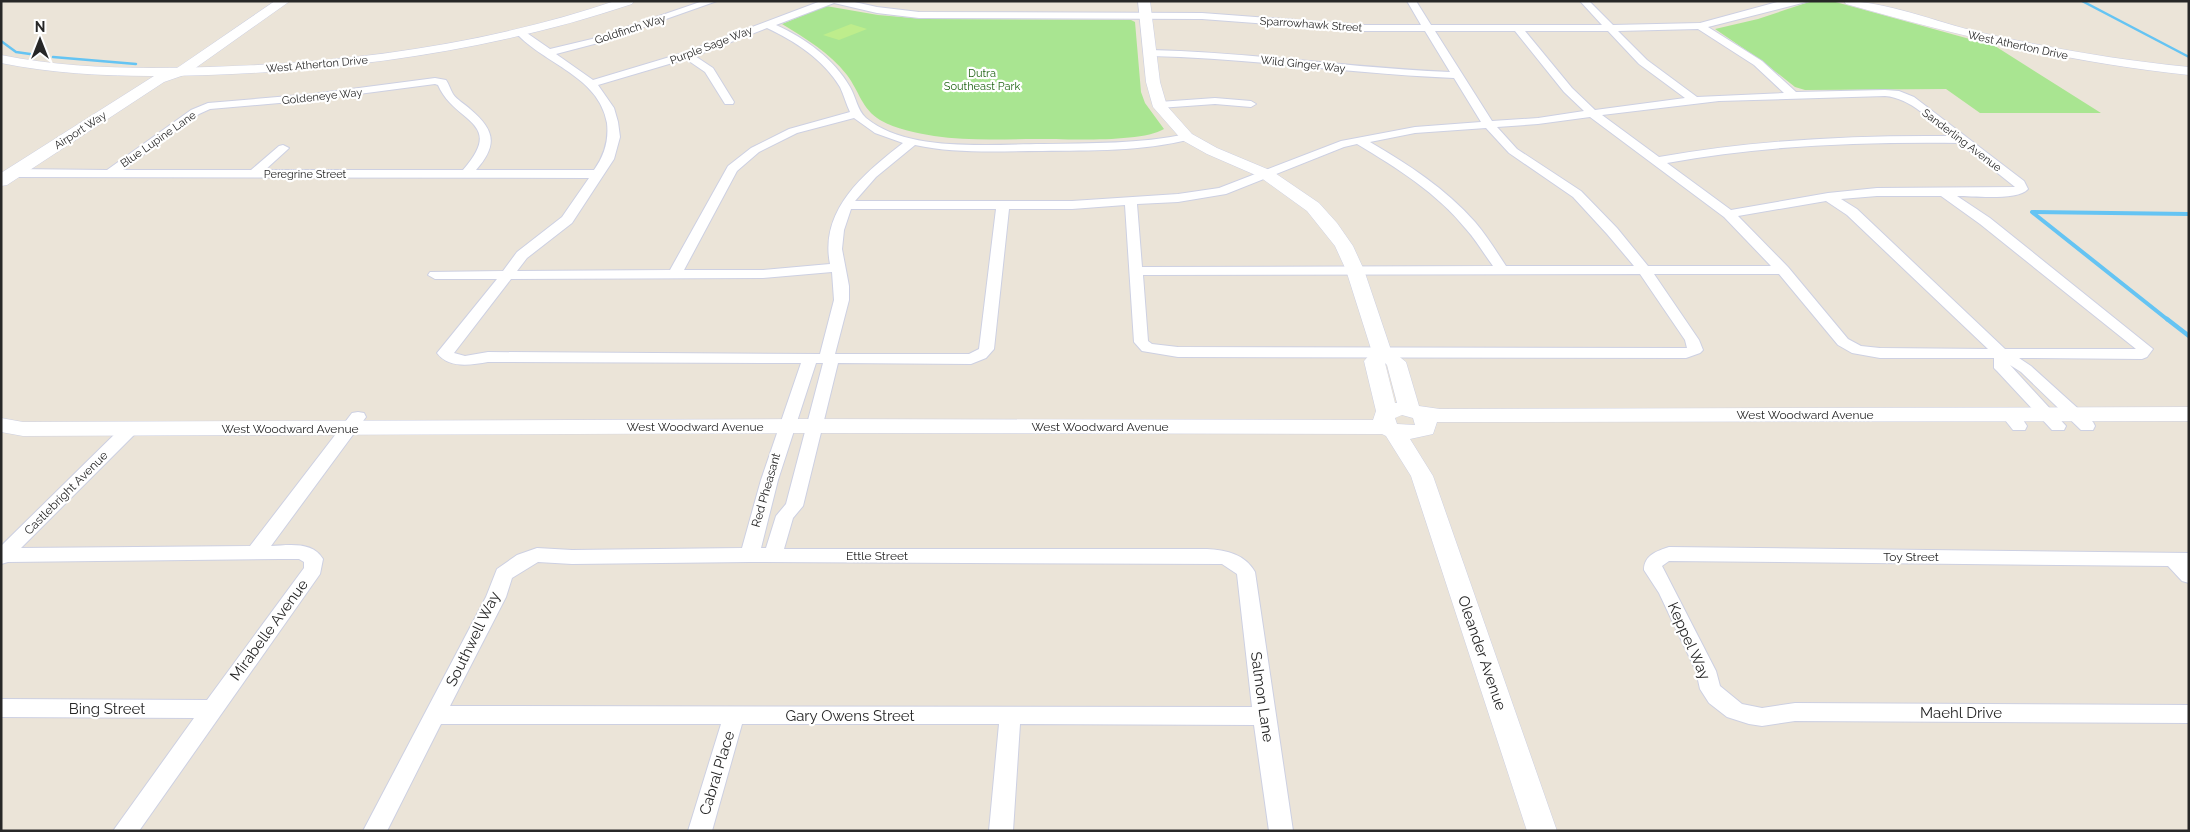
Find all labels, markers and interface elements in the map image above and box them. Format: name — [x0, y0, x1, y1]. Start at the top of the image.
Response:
street label: Goldfinch Way — [593, 12, 667, 47]
street label: Sparrowhawk Street — [1259, 14, 1363, 35]
north arrow — [15, 15, 65, 65]
text: N — [35, 19, 45, 35]
street label: Purple Sage Way — [668, 24, 754, 67]
street label: West Atherton Drive — [1967, 29, 2070, 63]
street label: West Atherton Drive — [266, 54, 369, 75]
street label: Wild Ginger Way — [1260, 54, 1346, 75]
park label: Dutra Southeast Park — [944, 67, 1020, 93]
street label: Goldeneye Way — [281, 86, 363, 107]
street label: Sanderling Avenue — [1919, 106, 2004, 175]
street label: Blue Lupine Lane — [118, 108, 199, 170]
street label: Airport Way — [52, 109, 109, 152]
street label: Peregrine Street — [264, 168, 347, 181]
street label: West Woodward Avenue — [1736, 408, 1874, 422]
street label: West Woodward Avenue — [626, 420, 764, 434]
street label: West Woodward Avenue — [1031, 420, 1169, 434]
street label: West Woodward Avenue — [221, 422, 359, 436]
street label: Castlebright Avenue — [21, 448, 111, 538]
street label: Red Pheasant — [749, 451, 783, 529]
street label: Ettle Street — [846, 549, 908, 563]
street label: Toy Street — [1883, 550, 1939, 564]
street label: Mirabelle Avenue — [226, 576, 312, 684]
street label: Southwell Way — [442, 589, 504, 689]
street label: Oleander Avenue — [1454, 593, 1510, 713]
street label: Keppel Way — [1664, 599, 1714, 683]
street label: Salmon Lane — [1247, 651, 1277, 744]
street label: Bing Street — [69, 700, 145, 718]
street label: Maehl Drive — [1920, 704, 2002, 722]
street label: Gary Owens Street — [785, 707, 915, 725]
street label: Cabral Place — [696, 729, 738, 817]

